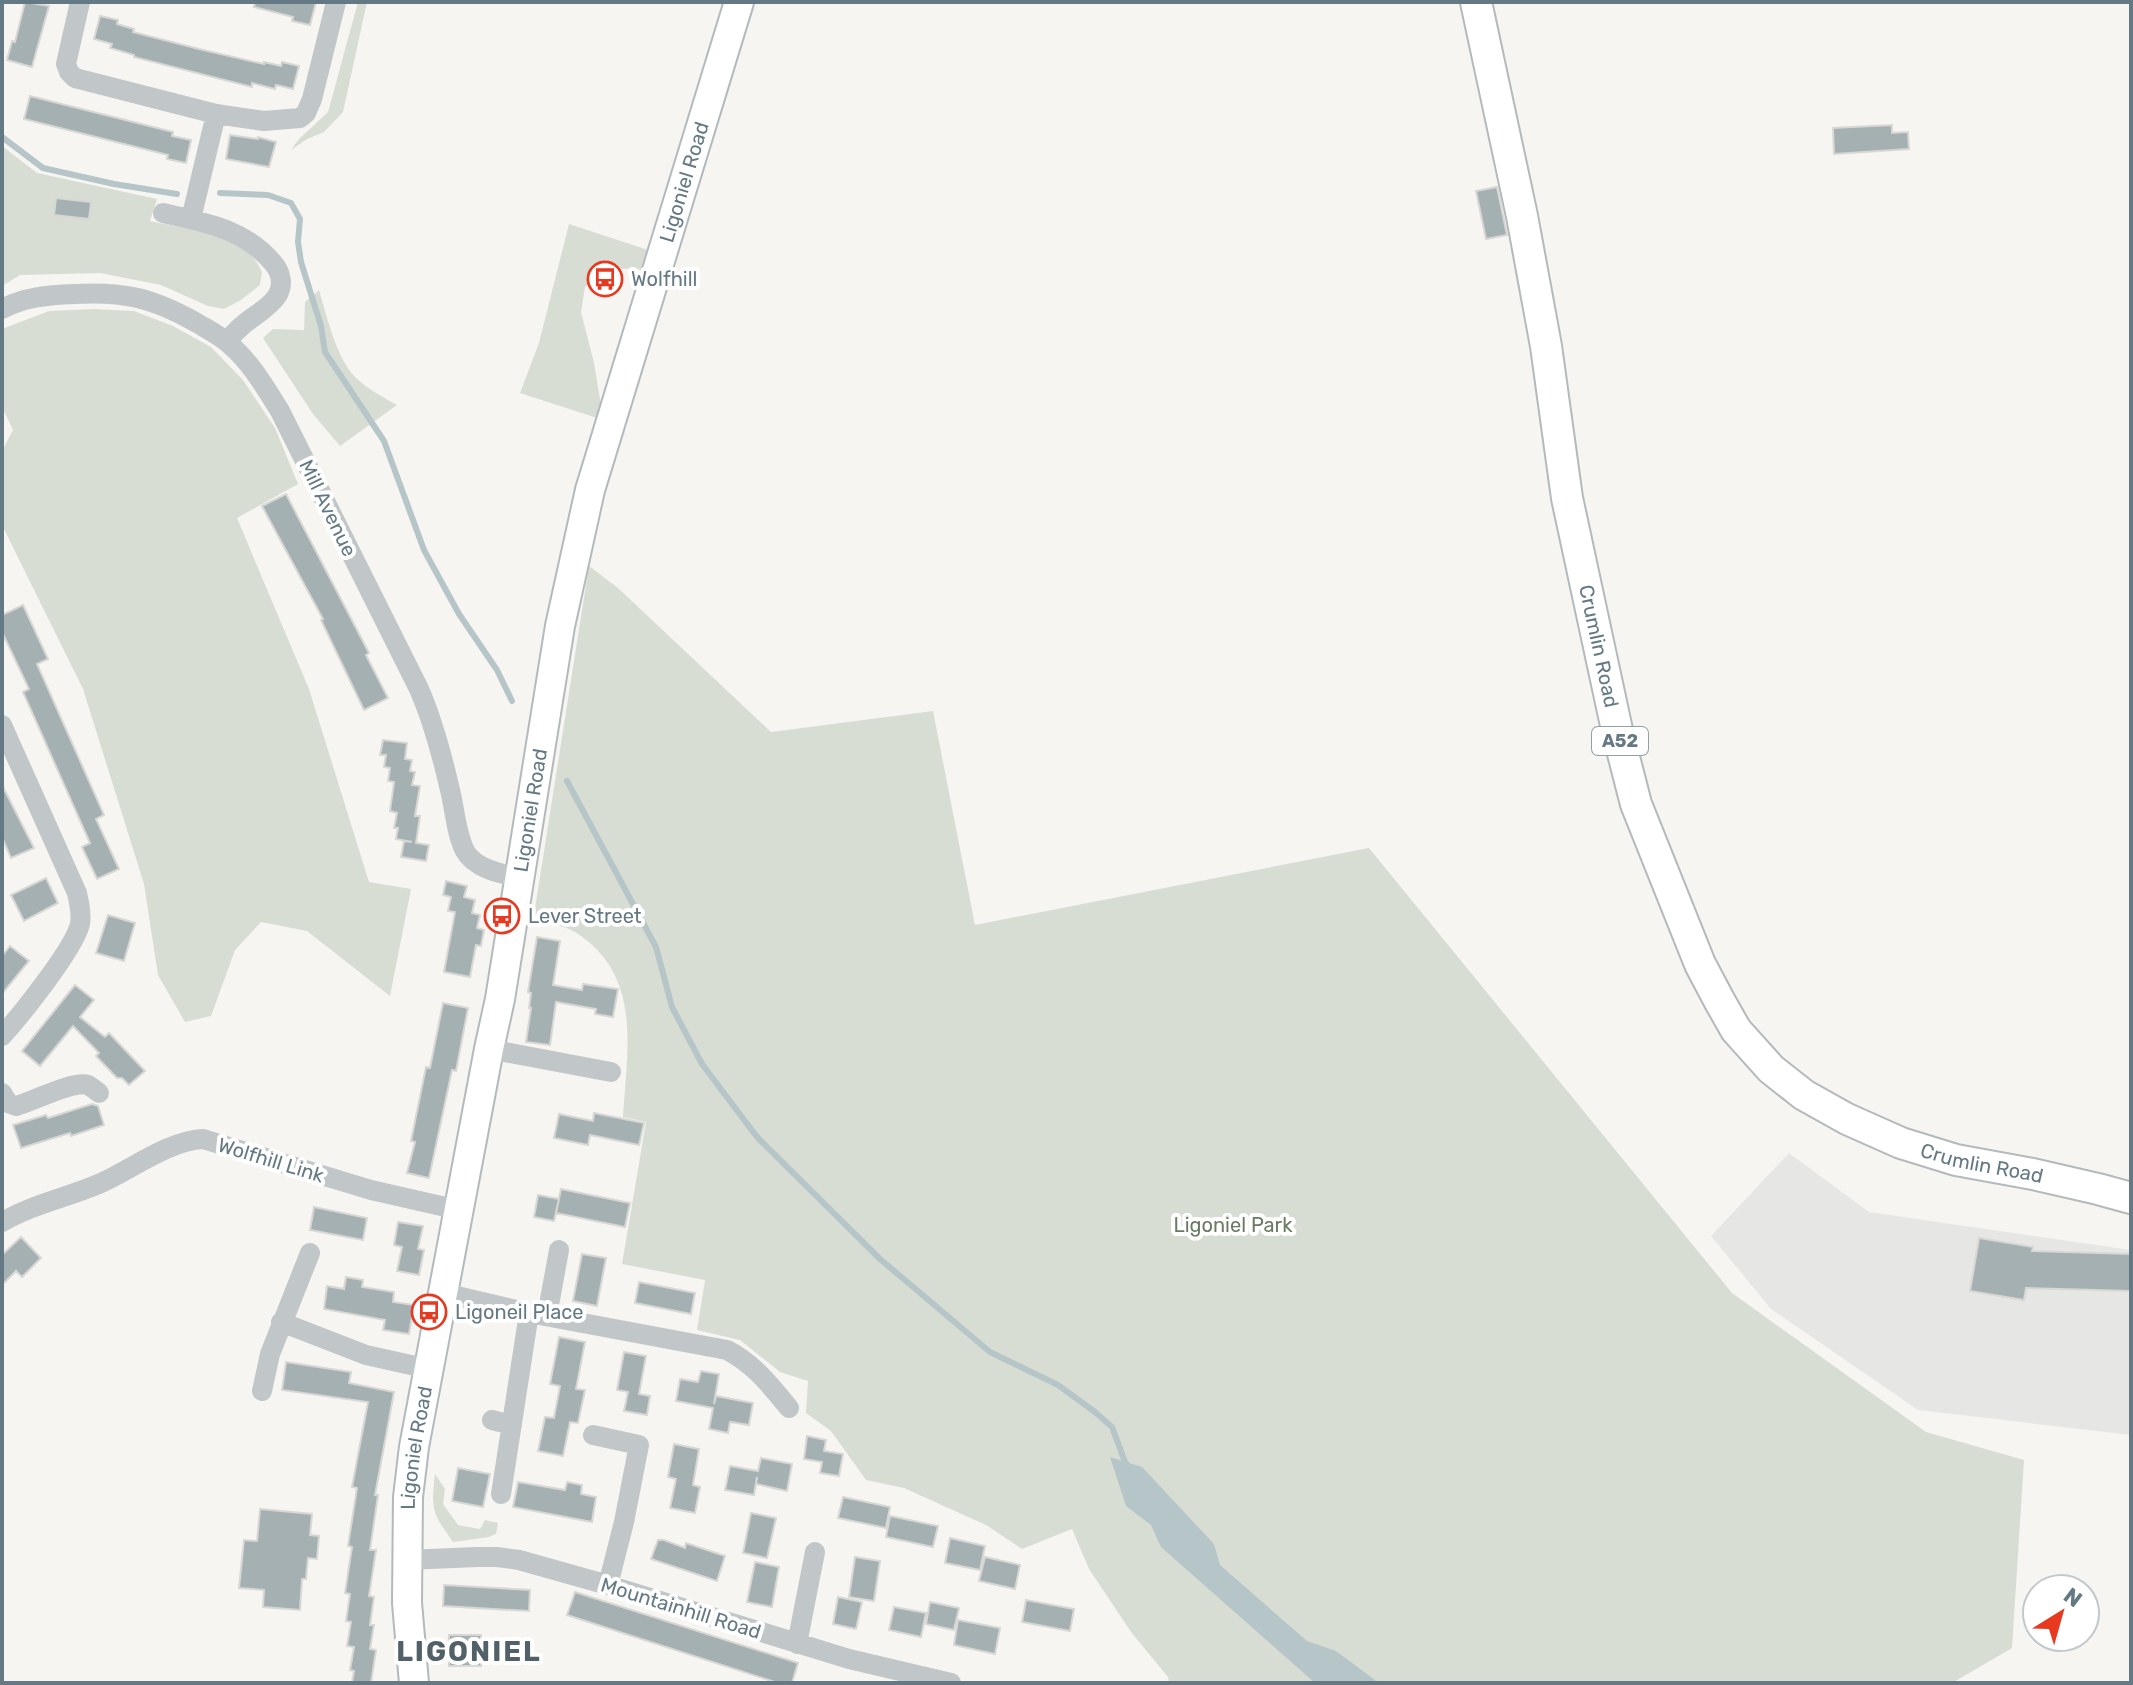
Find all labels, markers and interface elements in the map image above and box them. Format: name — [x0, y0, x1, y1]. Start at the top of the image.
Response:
street label: Ligoniel Road — [654, 119, 714, 245]
bus stop icon: Wolfhill — [586, 260, 624, 298]
place label: Wolfhill — [631, 267, 697, 291]
street label: Mill Avenue — [294, 456, 362, 560]
street label: Crumlin Road — [1574, 582, 1624, 710]
road number: A52 — [1592, 727, 1648, 755]
street label: Ligoniel Road — [509, 747, 552, 874]
bus stop icon: Lever Street — [483, 897, 521, 935]
place label: Lever Street — [528, 904, 642, 928]
street label: Wolfhill Link — [215, 1132, 328, 1188]
street label: Crumlin Road — [1918, 1138, 2046, 1188]
park label: Ligoniel Park — [1173, 1213, 1293, 1237]
bus stop icon: Ligoneil Place — [410, 1293, 448, 1331]
place label: Ligoneil Place — [455, 1300, 583, 1324]
street label: Ligoniel Road — [396, 1384, 437, 1510]
street label: Mountainhill Road — [598, 1572, 764, 1644]
north arrow — [2021, 1573, 2101, 1653]
text: N — [2058, 1582, 2087, 1613]
district label: LIGONIEL — [396, 1635, 542, 1668]

